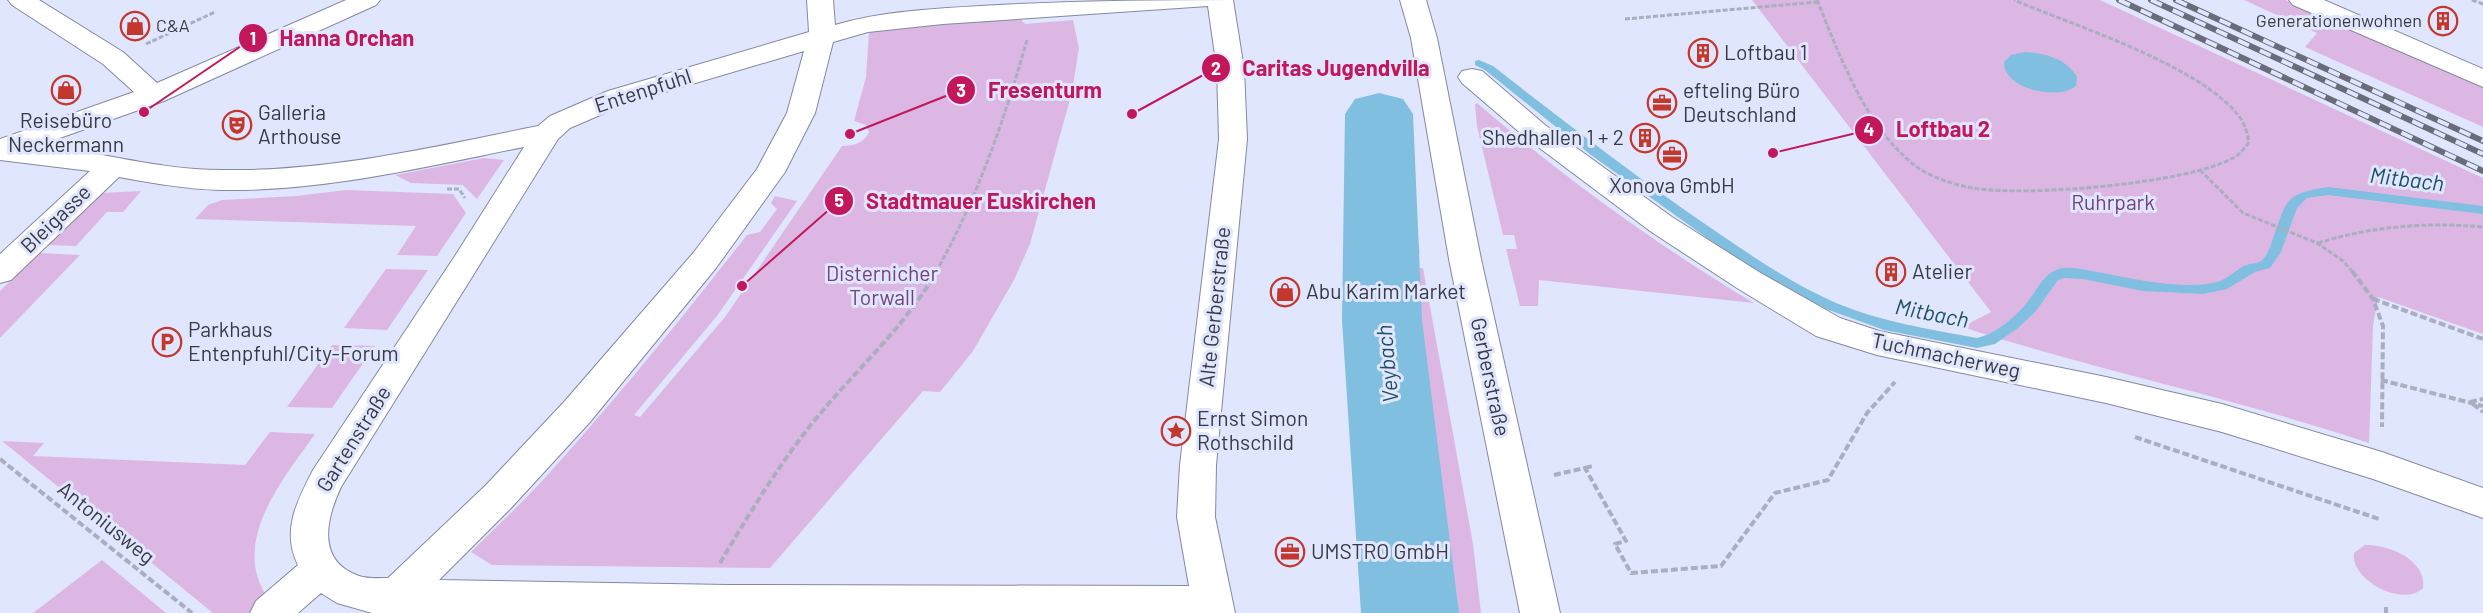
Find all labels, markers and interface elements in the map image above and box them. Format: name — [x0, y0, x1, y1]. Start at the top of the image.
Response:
building icon: Generationenwohnen — [2427, 5, 2459, 37]
place label: Generationenwohnen — [2256, 9, 2422, 31]
shop icon: C&A — [119, 10, 151, 42]
place label: C&A — [156, 14, 190, 36]
callout: Hanna Orchan — [238, 18, 427, 58]
text: Hanna Orchan — [280, 24, 414, 50]
text: 1 — [250, 27, 256, 49]
building icon: Loftbau 1 — [1687, 37, 1719, 69]
place label: Loftbau 1 — [1724, 39, 1807, 64]
callout: Caritas Jugendvilla — [1201, 48, 1442, 88]
text: Caritas Jugendvilla — [1242, 54, 1430, 80]
text: 2 — [1211, 57, 1221, 79]
street label: Entenpfuhl — [591, 62, 694, 117]
callout: Fresenturm — [946, 70, 1114, 110]
shop icon: Reisebüro Neckermann — [50, 74, 82, 106]
text: Fresenturm — [988, 76, 1102, 102]
place label: efteling Büro Deutschland — [1683, 77, 1800, 126]
text: 3 — [956, 79, 966, 101]
office icon: efteling Büro Deutschland — [1646, 87, 1678, 119]
place label: Galleria Arthouse — [258, 99, 342, 148]
place label: Reisebüro Neckermann — [8, 107, 124, 156]
theatre icon: Galleria Arthouse — [221, 109, 253, 141]
callout: Loftbau 2 — [1854, 110, 2002, 150]
text: Loftbau 2 — [1896, 115, 1990, 141]
text: 4 — [1864, 118, 1875, 140]
building icon: Shedhallen 1 + 2 — [1629, 122, 1661, 154]
place label: Shedhallen 1 + 2 — [1482, 124, 1624, 149]
office icon: Xonova GmbH — [1656, 139, 1688, 171]
water label: Mitbach — [2369, 161, 2446, 195]
place label: Xonova GmbH — [1609, 172, 1735, 197]
street label: Bleigasse — [15, 179, 95, 257]
callout: Stadtmauer Euskirchen — [824, 181, 1108, 221]
text: Stadtmauer Euskirchen — [866, 187, 1096, 213]
text: 5 — [834, 189, 844, 211]
park label: Ruhrpark — [2071, 189, 2155, 214]
street label: Alte Gerberstraße — [1193, 225, 1234, 388]
building icon: Atelier — [1875, 256, 1907, 288]
place label: Atelier — [1912, 258, 1972, 283]
park label: Disternicher Torwall — [826, 260, 938, 309]
shop icon: Abu Karim Market — [1269, 276, 1301, 308]
place label: Abu Karim Market — [1306, 278, 1466, 303]
water label: Mitbach — [1893, 292, 1971, 332]
street label: Gerberstraße — [1467, 315, 1516, 438]
place label: Parkhaus Entenpfuhl/City-Forum — [188, 316, 399, 365]
water label: Veybach — [1370, 324, 1402, 404]
parking icon: Parkhaus Entenpfuhl/City-Forum — [151, 326, 183, 358]
street label: Tuchmacherweg — [1870, 327, 2023, 382]
street label: Gartenstraße — [310, 381, 395, 496]
place label: Ernst Simon Rothschild — [1197, 405, 1308, 454]
place icon: Ernst Simon Rothschild — [1160, 415, 1192, 447]
street label: Antoniusweg — [53, 475, 160, 569]
office icon: UMSTRO GmbH — [1274, 536, 1306, 568]
place label: UMSTRO GmbH — [1311, 538, 1449, 563]

